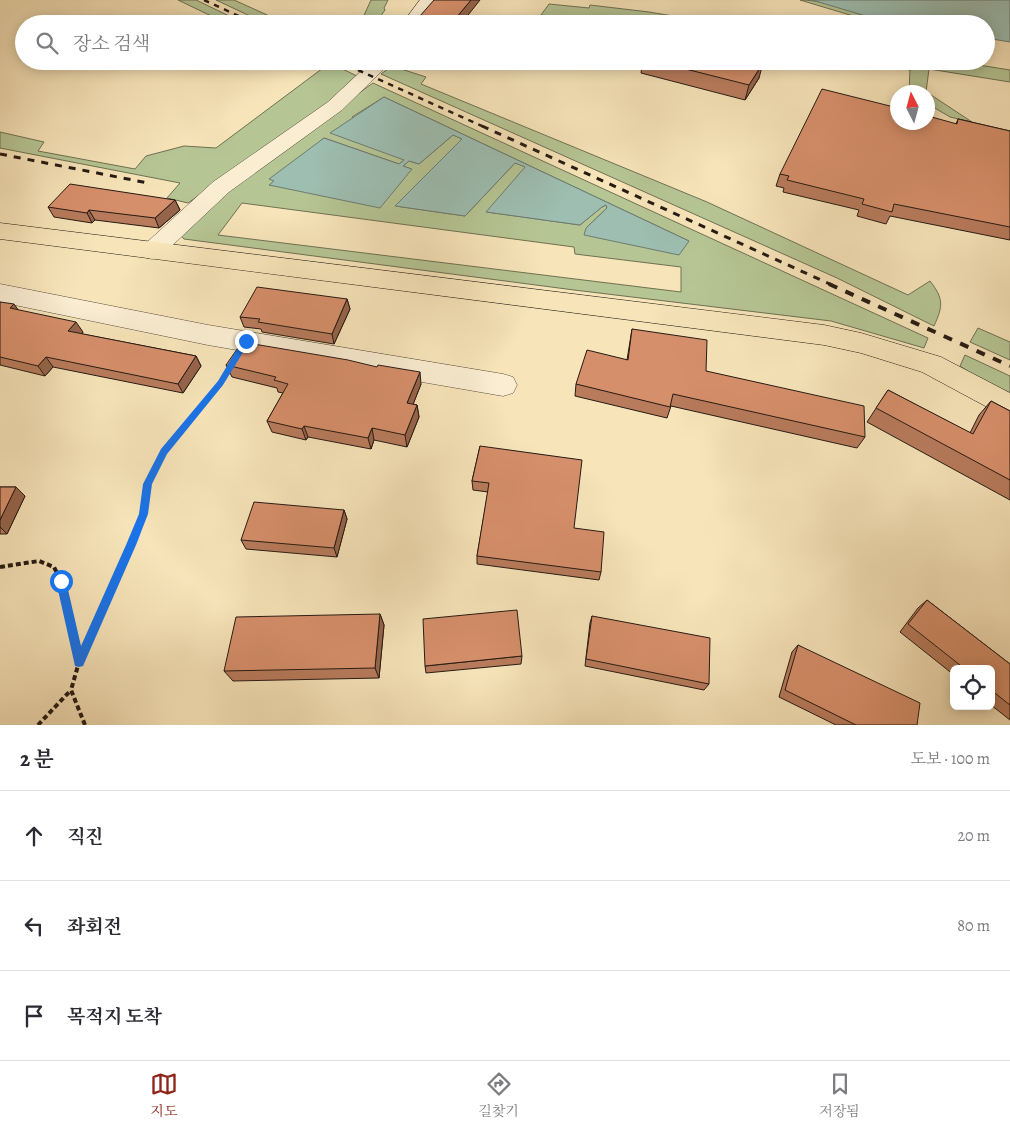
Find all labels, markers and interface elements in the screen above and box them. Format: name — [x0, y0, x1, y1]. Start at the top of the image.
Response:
search box — [15, 15, 995, 70]
icon: search — [33, 29, 61, 57]
text: 장소 검색 — [73, 31, 150, 57]
north arrow — [890, 85, 935, 130]
route end — [235, 330, 258, 353]
route start — [50, 570, 73, 593]
map controls — [950, 665, 995, 710]
button: locate — [950, 665, 995, 710]
text: 2 분 — [20, 745, 54, 773]
text: 도보 · 100 m — [911, 748, 990, 770]
icon: ahead — [20, 822, 48, 850]
text: 직진 — [67, 824, 104, 850]
text: 20 m — [957, 825, 990, 847]
icon: left — [20, 912, 48, 940]
text: 좌회전 — [67, 914, 122, 940]
text: 80 m — [957, 915, 990, 937]
icon: arrive — [20, 1002, 48, 1030]
text: 목적지 도착 — [67, 1004, 162, 1030]
tab: 지도 — [150, 1070, 178, 1121]
tab: 길찾기 — [478, 1070, 519, 1121]
tab: 저장됨 — [819, 1070, 860, 1121]

